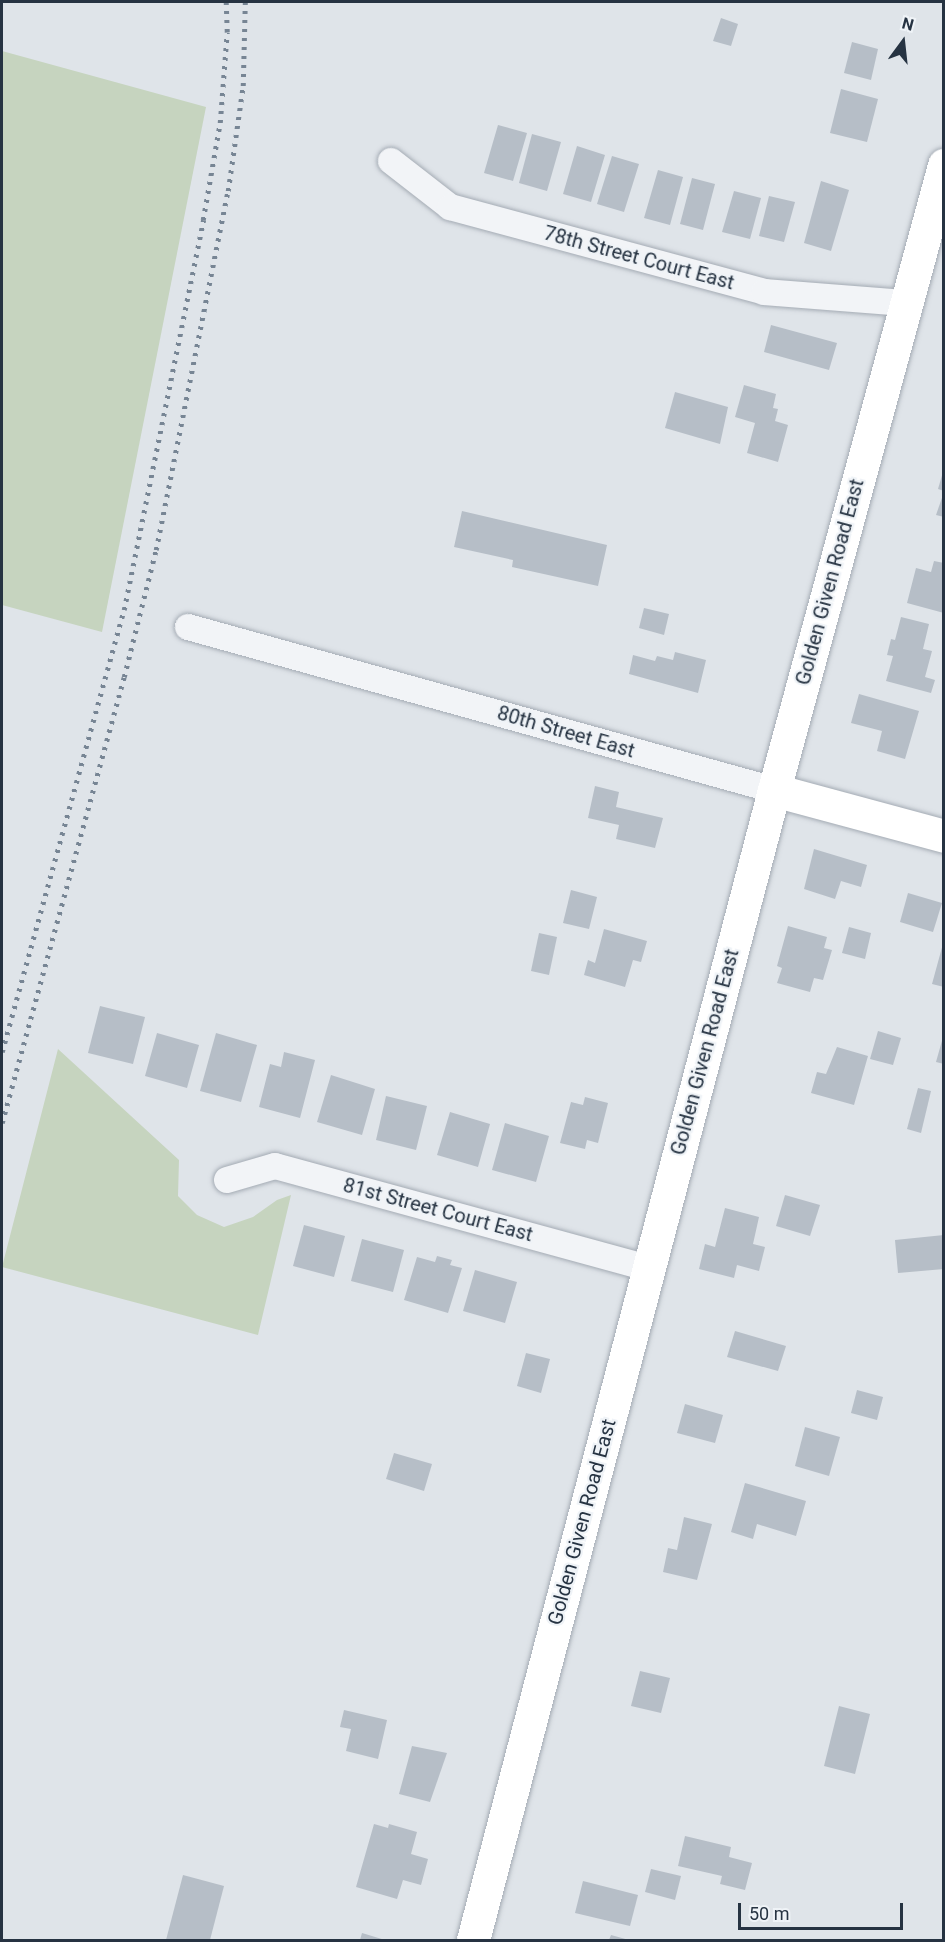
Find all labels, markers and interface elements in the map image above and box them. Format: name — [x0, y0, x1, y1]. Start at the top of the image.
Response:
north arrow — [873, 12, 933, 72]
text: N — [900, 13, 916, 35]
street label: 78th Street Court East — [541, 221, 737, 295]
street label: Golden Given Road East — [791, 476, 869, 688]
street label: 80th Street East — [495, 701, 637, 763]
street label: Golden Given Road East — [666, 946, 744, 1158]
street label: 81st Street Court East — [341, 1173, 535, 1247]
street label: Golden Given Road East — [543, 1416, 621, 1628]
scale bar — [741, 1891, 906, 1929]
text: 50 m — [749, 1903, 789, 1924]

